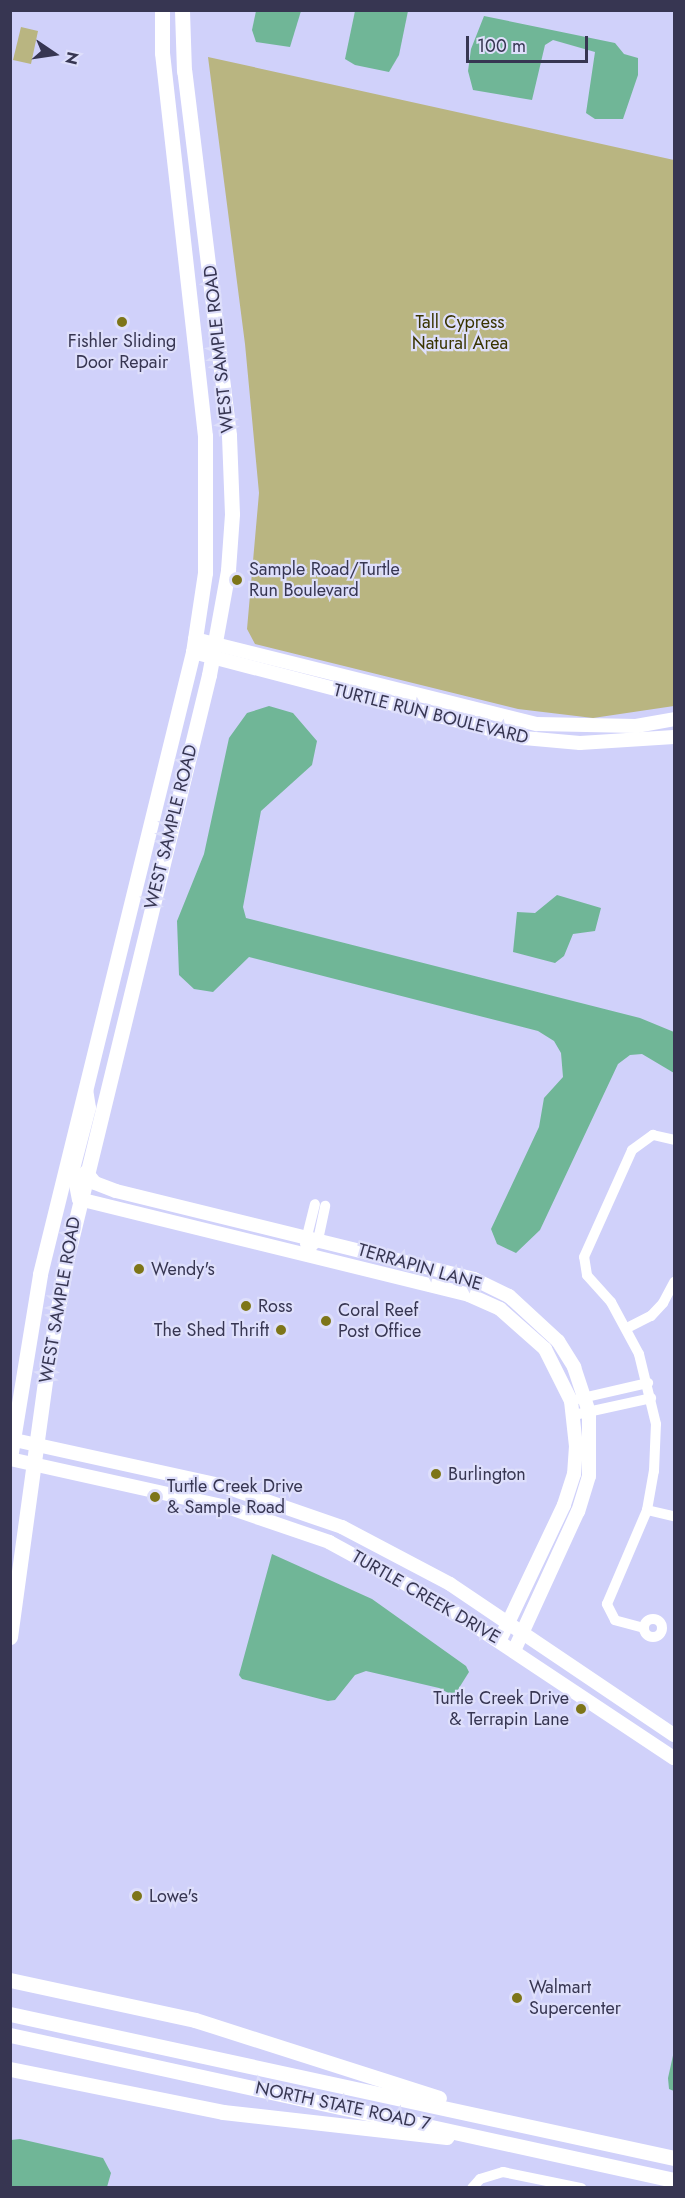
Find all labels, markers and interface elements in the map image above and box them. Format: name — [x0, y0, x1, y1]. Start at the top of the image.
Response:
north arrow — [24, 24, 84, 84]
scale bar — [469, 24, 590, 62]
text: 100 m — [477, 33, 526, 59]
text: N — [59, 49, 85, 67]
street label: WEST SAMPLE ROAD — [199, 264, 239, 434]
park label: Tall Cypress Natural Area — [412, 312, 508, 354]
marker: Fishler Sliding Door Repair — [115, 315, 129, 329]
place label: Fishler Sliding Door Repair — [68, 331, 176, 374]
place label: Sample Road/Turtle Run Boulevard — [249, 559, 400, 602]
marker: Sample Road/Turtle Run Boulevard — [230, 573, 244, 587]
street label: TURTLE RUN BOULEVARD — [331, 679, 531, 749]
street label: WEST SAMPLE ROAD — [140, 742, 202, 912]
street label: WEST SAMPLE ROAD — [35, 1215, 85, 1385]
street label: TERRAPIN LANE — [355, 1239, 485, 1295]
place label: Wendy's — [151, 1258, 215, 1280]
marker: Wendy's — [132, 1262, 146, 1276]
place label: Ross — [258, 1295, 292, 1317]
marker: Ross — [239, 1299, 253, 1313]
place label: Coral Reef Post Office — [338, 1300, 421, 1342]
marker: Coral Reef Post Office — [319, 1314, 333, 1328]
place label: The Shed Thrift — [154, 1319, 269, 1341]
marker: The Shed Thrift — [274, 1323, 288, 1337]
place label: Burlington — [448, 1463, 526, 1485]
marker: Burlington — [429, 1467, 443, 1481]
place label: Turtle Creek Drive & Sample Road — [167, 1476, 303, 1518]
marker: Turtle Creek Drive & Sample Road — [148, 1490, 162, 1504]
street label: TURTLE CREEK DRIVE — [348, 1546, 504, 1648]
place label: Turtle Creek Drive & Terrapin Lane — [433, 1688, 569, 1730]
marker: Turtle Creek Drive & Terrapin Lane — [574, 1702, 588, 1716]
place label: Lowe's — [149, 1885, 198, 1907]
marker: Lowe's — [130, 1889, 144, 1903]
place label: Walmart Supercenter — [529, 1977, 621, 2020]
marker: Walmart Supercenter — [510, 1991, 524, 2005]
street label: NORTH STATE ROAD 7 — [254, 2077, 432, 2135]

